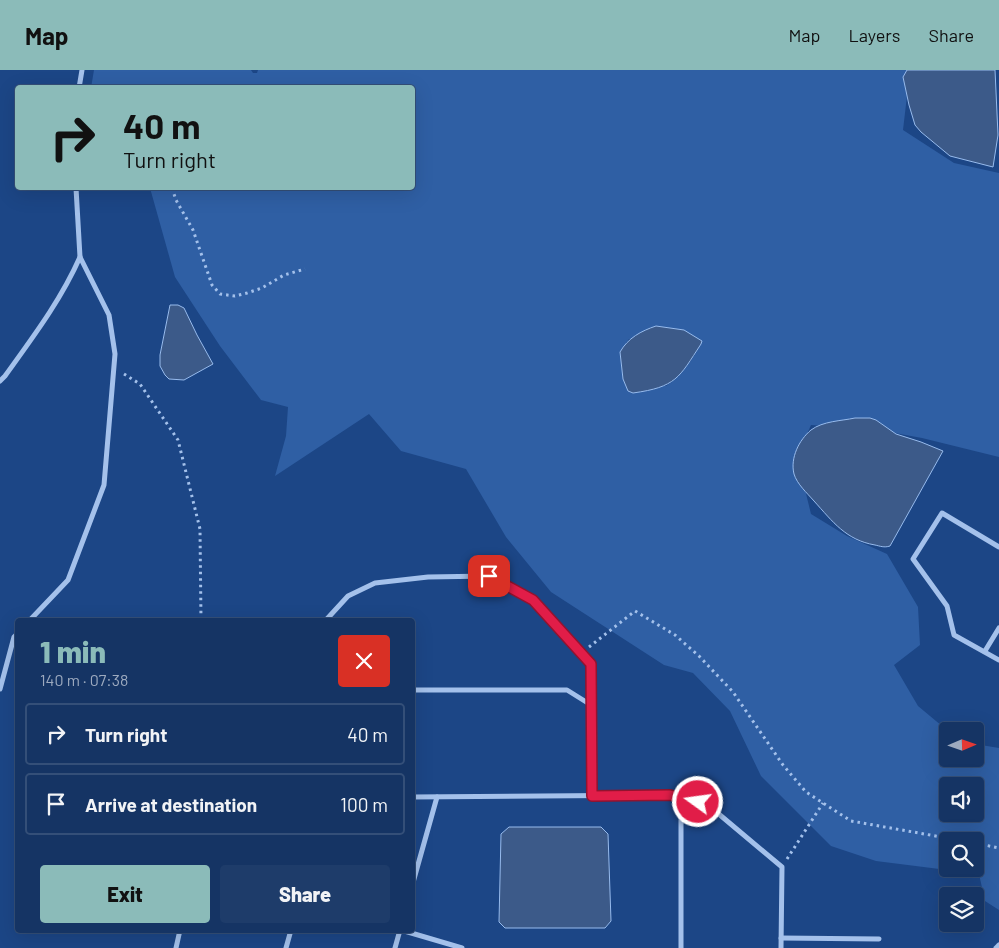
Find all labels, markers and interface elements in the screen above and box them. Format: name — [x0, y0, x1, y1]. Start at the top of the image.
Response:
text: Map — [25, 21, 68, 50]
text: Map — [788, 24, 820, 46]
text: Layers — [848, 24, 901, 46]
text: Share — [929, 24, 974, 46]
text: 40 m — [123, 104, 200, 146]
icon: right — [40, 105, 105, 170]
text: Turn right — [123, 146, 216, 172]
pin — [468, 555, 510, 597]
icon: arrive — [475, 562, 503, 590]
text: 1 min — [40, 633, 106, 669]
button: close — [338, 635, 390, 687]
text: 140 m · 07:38 — [40, 670, 128, 689]
icon: right — [42, 720, 70, 748]
north arrow — [939, 722, 984, 768]
map controls — [939, 722, 984, 932]
text: Turn right — [85, 723, 167, 746]
text: 40 m — [347, 723, 388, 746]
position arrow — [671, 775, 723, 827]
button: sound — [939, 777, 984, 822]
icon: arrive — [42, 790, 70, 818]
text: Arrive at destination — [85, 793, 257, 816]
text: 100 m — [340, 793, 388, 816]
button: search — [939, 832, 984, 877]
button: Exit — [40, 865, 210, 923]
button: Share — [220, 865, 390, 923]
button: layers — [939, 887, 984, 932]

